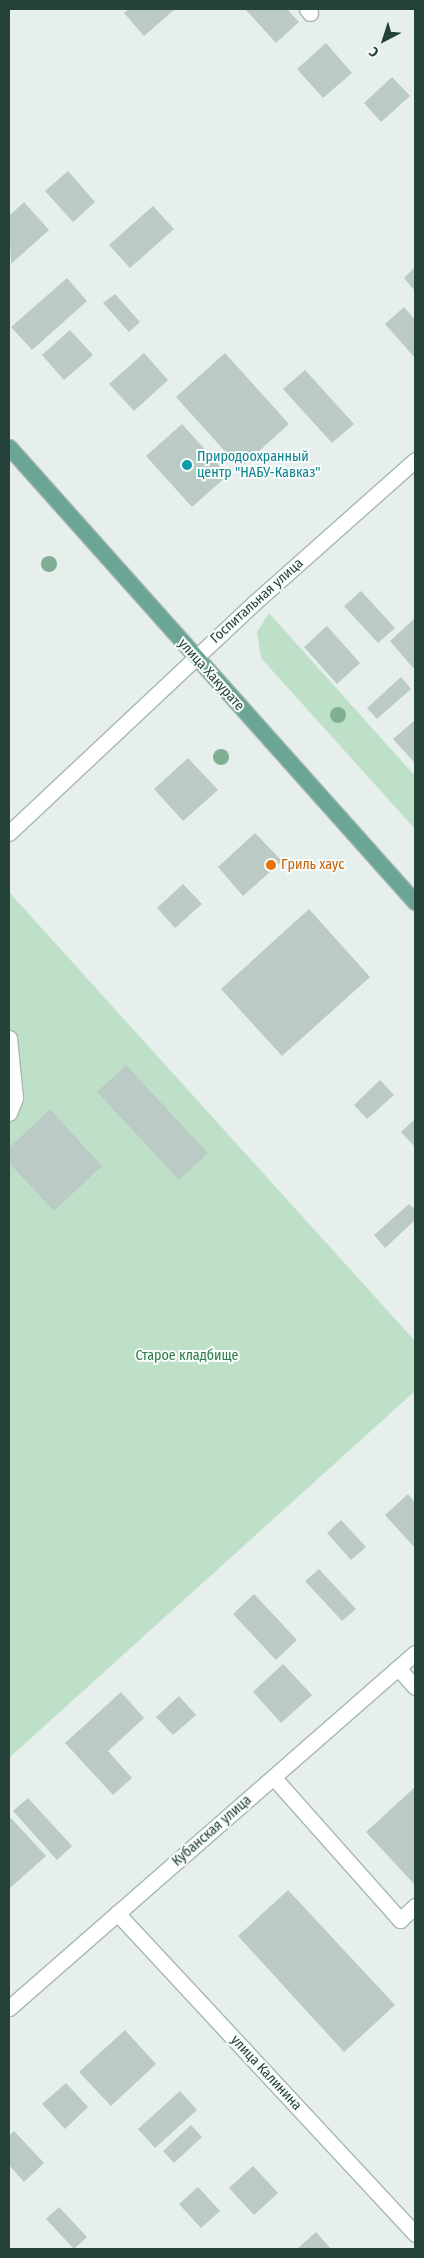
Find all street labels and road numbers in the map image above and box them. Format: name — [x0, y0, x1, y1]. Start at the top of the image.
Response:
street label: Госпитальная улица — [207, 555, 307, 647]
street label: улица Хакурате — [174, 636, 248, 714]
street label: Кубанская улица — [169, 1792, 255, 1870]
street label: улица Калинина — [227, 2032, 305, 2114]

